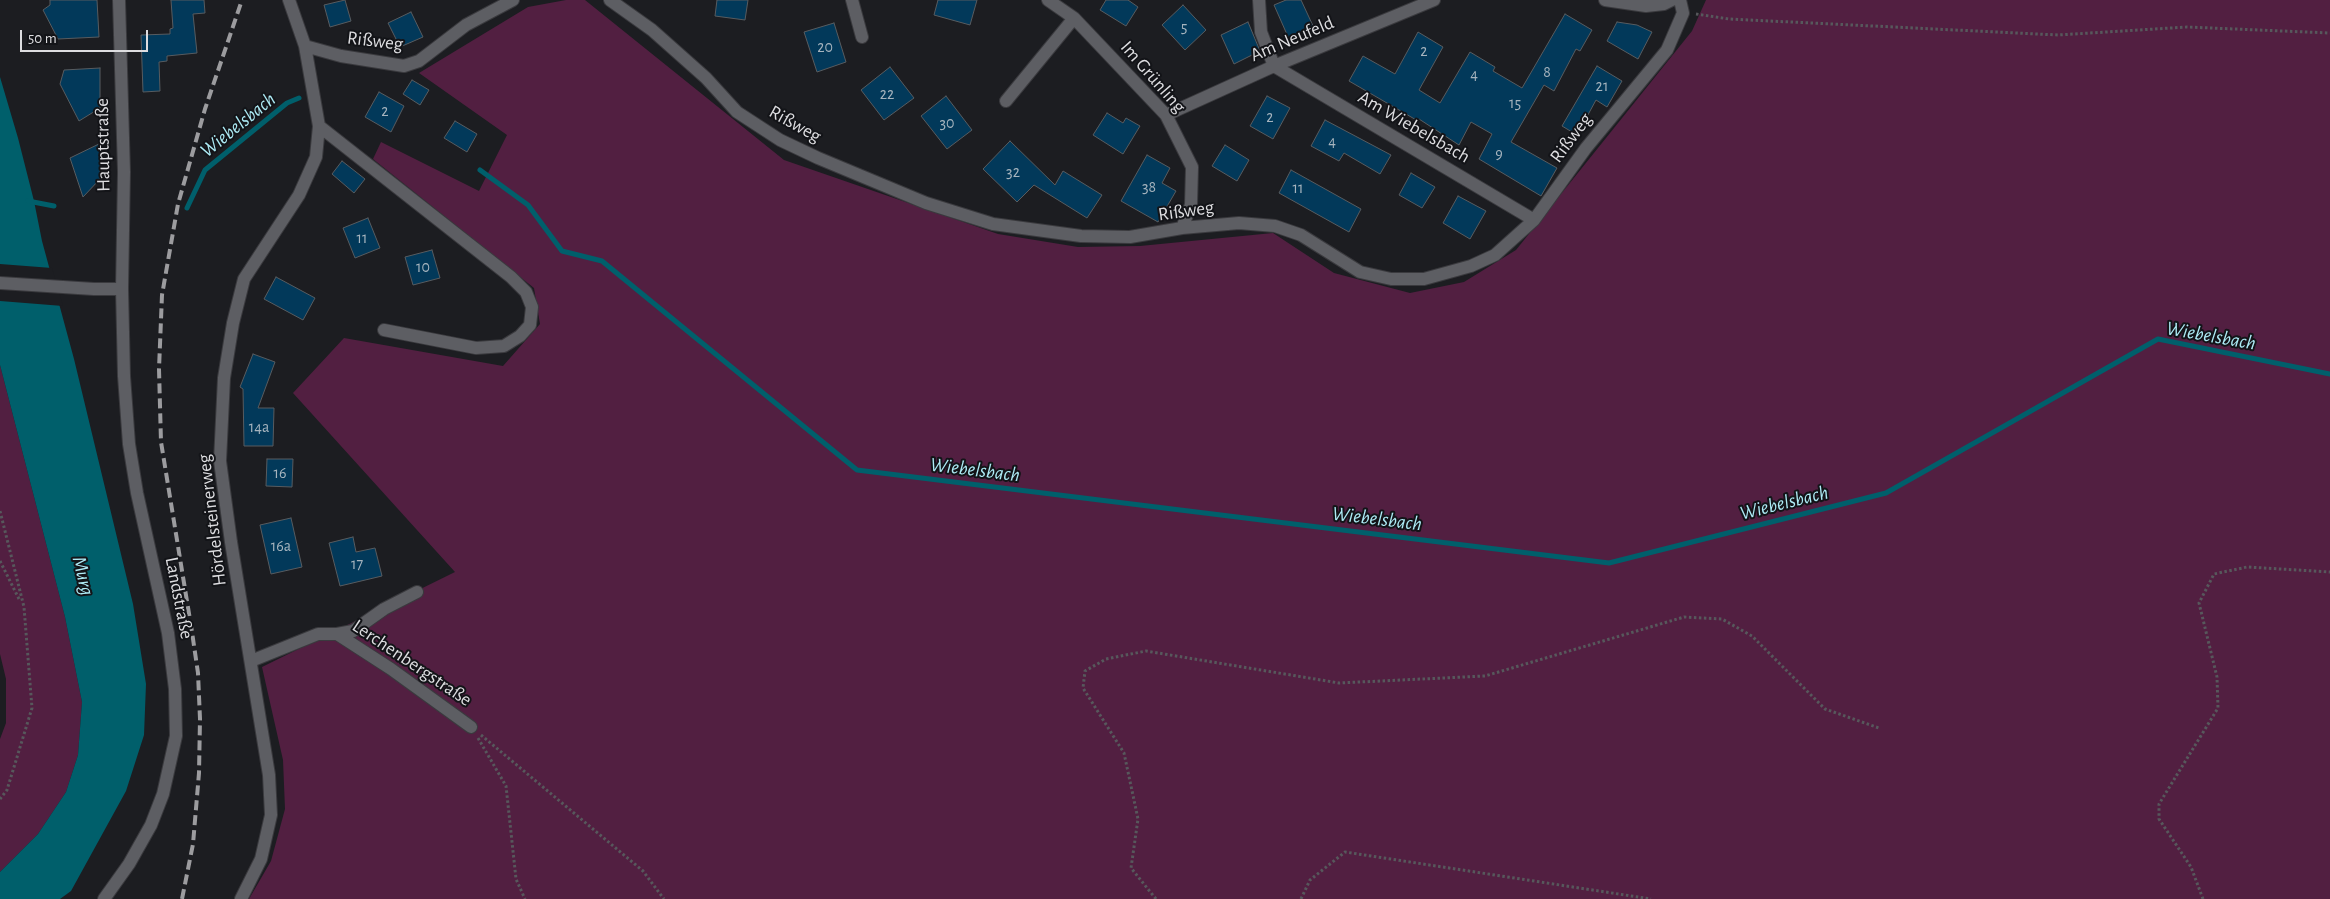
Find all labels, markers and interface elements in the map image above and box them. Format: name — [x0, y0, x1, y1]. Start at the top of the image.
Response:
street label: Am Neufeld — [1247, 11, 1337, 67]
house number: 5 — [1181, 17, 1187, 37]
scale bar — [22, 20, 150, 52]
street label: Rißweg — [346, 26, 404, 56]
text: 50 m — [28, 31, 57, 46]
street label: Im Grünling — [1116, 36, 1190, 118]
house number: 20 — [817, 37, 833, 57]
house number: 2 — [1420, 41, 1428, 61]
house number: 8 — [1543, 62, 1551, 82]
house number: 4 — [1470, 64, 1478, 84]
house number: 21 — [1596, 76, 1608, 96]
house number: 22 — [880, 84, 894, 104]
street label: Am Wiebelsbach — [1354, 86, 1474, 168]
water label: Wiebelsbach — [195, 87, 281, 163]
house number: 15 — [1509, 93, 1521, 113]
street label: Hauptstraße — [91, 98, 115, 192]
street label: Rißweg — [765, 100, 825, 148]
house number: 2 — [381, 101, 389, 121]
house number: 2 — [1266, 107, 1274, 127]
street label: Rißweg — [1545, 109, 1597, 167]
house number: 30 — [939, 113, 955, 133]
house number: 4 — [1328, 131, 1336, 151]
house number: 9 — [1495, 144, 1503, 164]
house number: 32 — [1006, 162, 1020, 182]
house number: 38 — [1142, 177, 1156, 197]
house number: 11 — [1292, 178, 1304, 198]
street label: Rißweg — [1157, 196, 1215, 226]
house number: 11 — [356, 228, 368, 248]
house number: 10 — [416, 257, 430, 277]
water label: Wiebelsbach — [2164, 316, 2258, 356]
house number: 14a — [249, 417, 269, 437]
street label: Hördelsteinerweg — [193, 453, 231, 587]
water label: Wiebelsbach — [929, 453, 1021, 487]
house number: 16 — [273, 463, 287, 483]
water label: Wiebelsbach — [1737, 480, 1831, 526]
water label: Wiebelsbach — [1331, 502, 1423, 536]
house number: 16a — [271, 536, 291, 556]
water label: Murg — [67, 554, 99, 598]
house number: 17 — [351, 554, 363, 574]
street label: Landstraße — [160, 555, 198, 641]
street label: Lerchenbergstraße — [348, 615, 476, 711]

